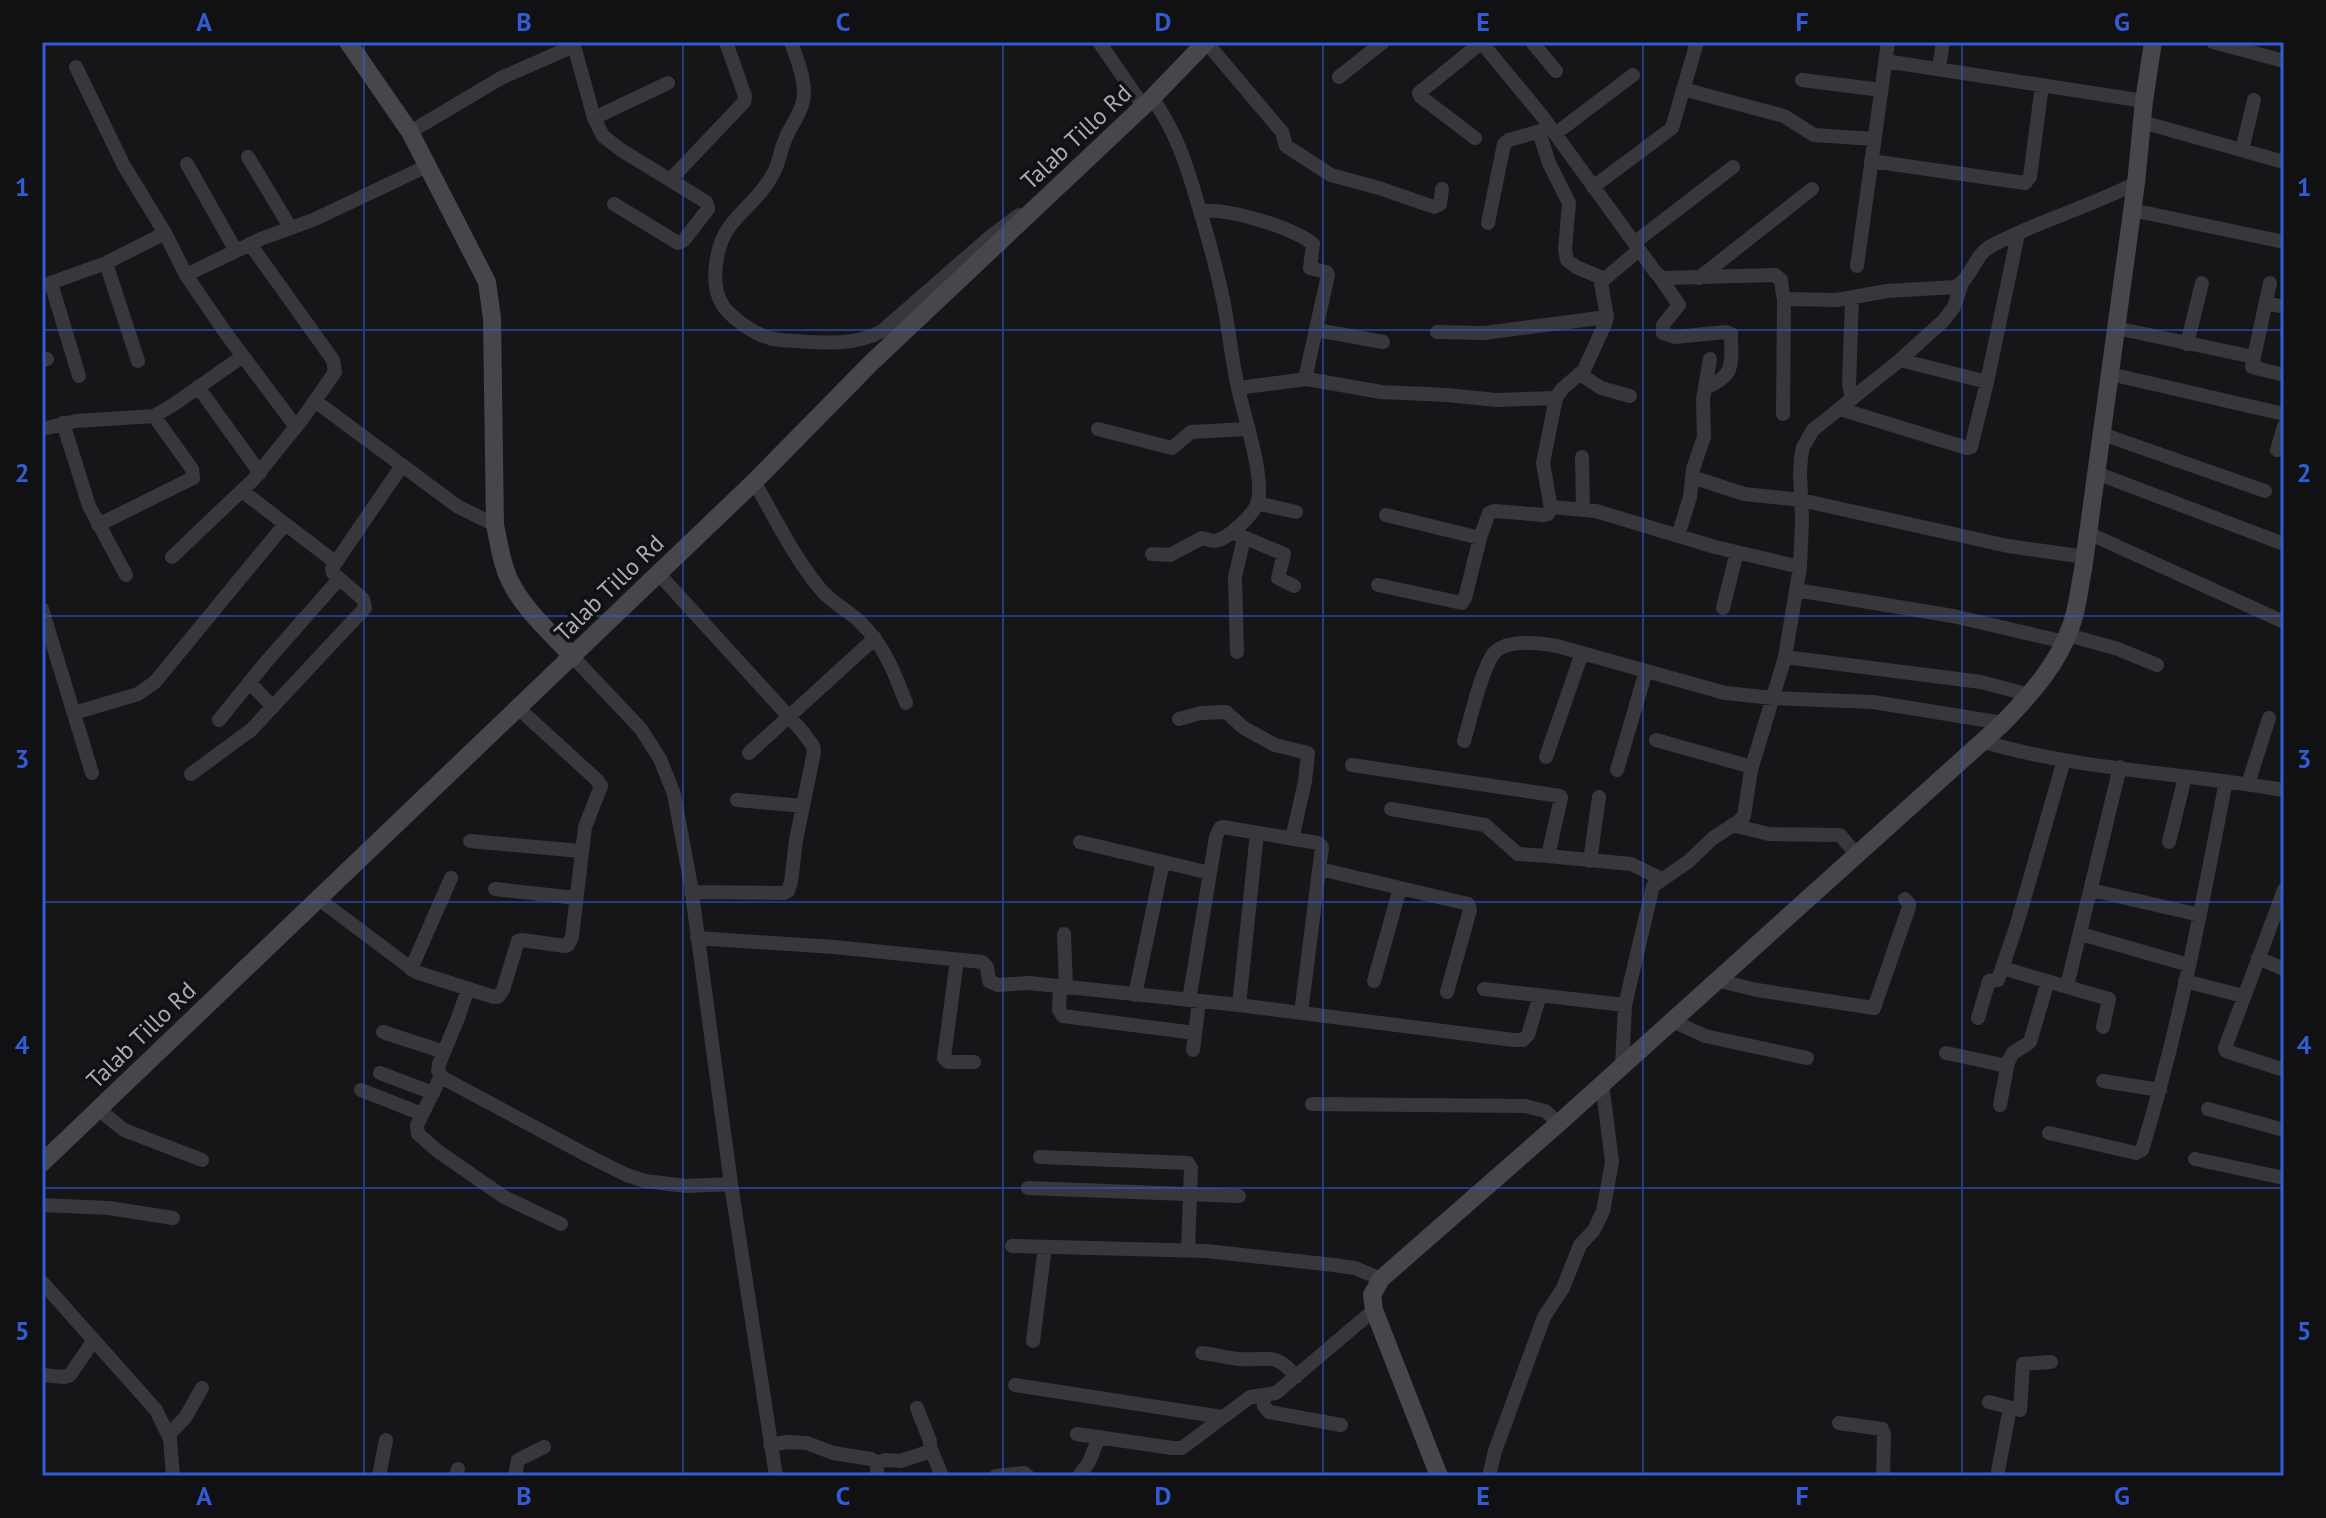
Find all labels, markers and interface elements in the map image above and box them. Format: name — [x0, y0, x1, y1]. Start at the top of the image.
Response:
text: A — [196, 5, 212, 38]
text: B — [516, 5, 532, 38]
text: C — [836, 5, 850, 38]
text: D — [1155, 5, 1171, 38]
text: E — [1476, 5, 1490, 38]
text: F — [1795, 5, 1809, 38]
text: G — [2114, 5, 2130, 38]
street label: Talab Tillo Rd — [1014, 78, 1138, 196]
text: 1 — [15, 170, 29, 203]
text: 1 — [2297, 170, 2311, 203]
text: 2 — [15, 456, 29, 489]
text: 2 — [2297, 456, 2311, 489]
street label: Talab Tillo Rd — [548, 528, 670, 648]
text: 3 — [15, 742, 29, 775]
text: 3 — [2297, 742, 2311, 775]
street label: Talab Tillo Rd — [80, 975, 202, 1095]
text: 4 — [15, 1028, 30, 1061]
text: 4 — [2297, 1028, 2312, 1061]
text: 5 — [15, 1314, 29, 1347]
text: 5 — [2297, 1314, 2311, 1347]
text: A — [196, 1479, 212, 1512]
text: B — [516, 1479, 532, 1512]
text: C — [836, 1479, 850, 1512]
text: D — [1155, 1479, 1171, 1512]
text: E — [1476, 1479, 1490, 1512]
text: F — [1795, 1479, 1809, 1512]
text: G — [2114, 1479, 2130, 1512]

